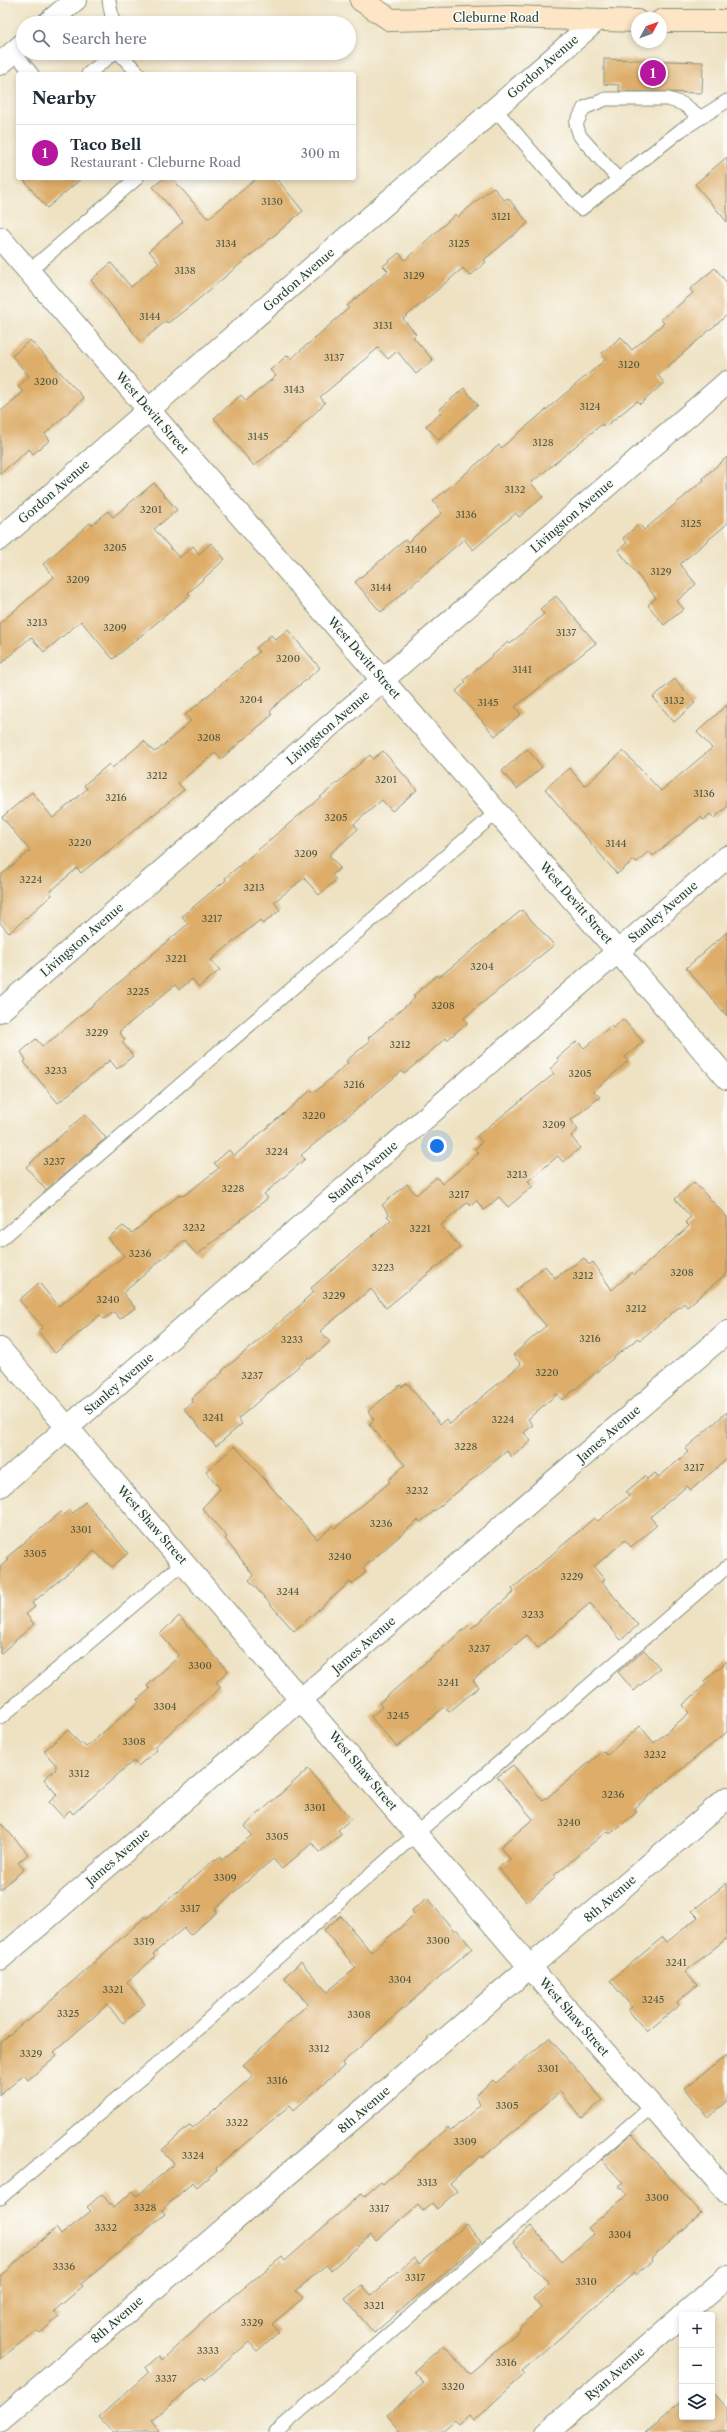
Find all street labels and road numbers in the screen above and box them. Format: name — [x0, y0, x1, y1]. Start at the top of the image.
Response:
street label: Cleburne Road — [453, 10, 540, 25]
street label: Gordon Avenue — [504, 31, 582, 102]
street label: Gordon Avenue — [260, 244, 338, 315]
street label: West Devitt Street — [112, 368, 192, 457]
street label: Gordon Avenue — [15, 456, 93, 527]
street label: Livingston Avenue — [527, 475, 616, 556]
street label: West Devitt Street — [324, 613, 404, 702]
street label: Livingston Avenue — [283, 687, 372, 768]
street label: West Devitt Street — [536, 858, 616, 947]
street label: Stanley Avenue — [625, 877, 701, 946]
street label: Livingston Avenue — [37, 899, 126, 980]
street label: Stanley Avenue — [325, 1137, 401, 1206]
street label: Stanley Avenue — [81, 1349, 157, 1418]
street label: James Avenue — [572, 1402, 644, 1466]
street label: West Shaw Street — [114, 1482, 191, 1567]
street label: James Avenue — [327, 1613, 399, 1677]
street label: West Shaw Street — [325, 1727, 401, 1814]
street label: James Avenue — [81, 1825, 153, 1889]
street label: 8th Avenue — [581, 1872, 639, 1925]
street label: West Shaw Street — [536, 1974, 613, 2059]
street label: 8th Avenue — [335, 2083, 393, 2136]
street label: 8th Avenue — [88, 2293, 146, 2346]
street label: Ryan Avenue — [582, 2344, 648, 2404]

